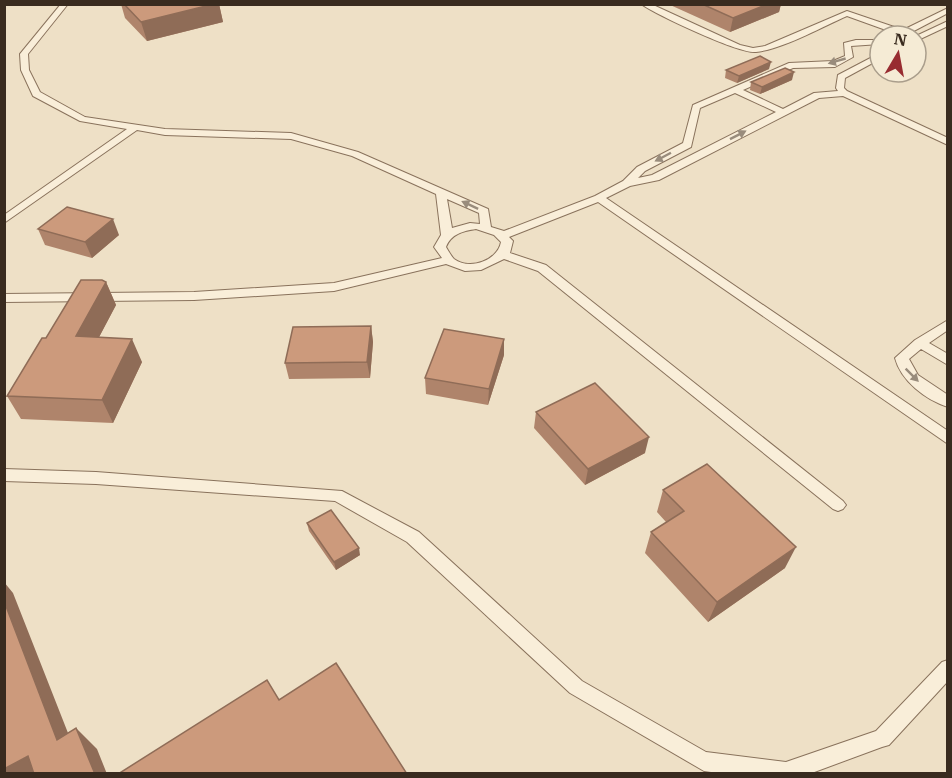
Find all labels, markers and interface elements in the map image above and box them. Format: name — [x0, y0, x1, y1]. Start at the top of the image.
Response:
north arrow — [868, 24, 928, 84]
text: N — [893, 28, 909, 50]
one-way arrow — [828, 57, 846, 66]
one-way arrow — [730, 130, 747, 140]
one-way arrow — [655, 153, 672, 162]
one-way arrow — [462, 200, 479, 209]
one-way arrow — [904, 368, 918, 382]

